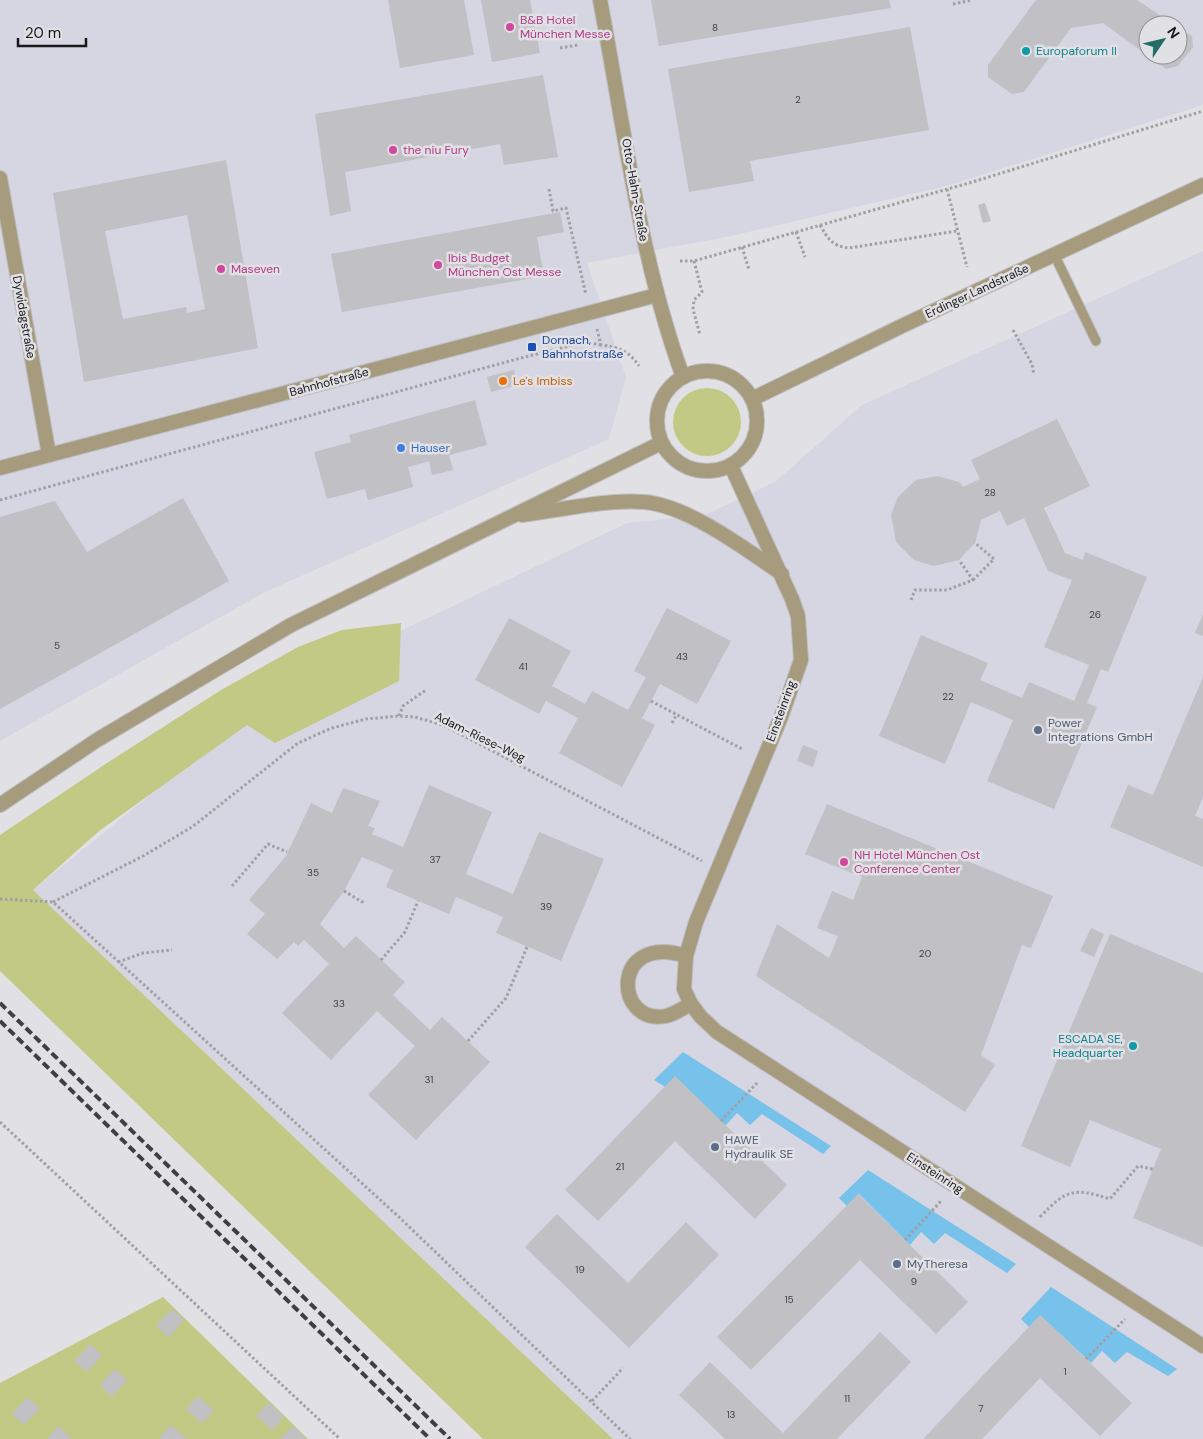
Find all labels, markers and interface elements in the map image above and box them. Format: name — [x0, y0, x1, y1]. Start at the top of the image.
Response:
place label: B&B Hotel München Messe — [520, 12, 610, 42]
scale bar — [18, 15, 85, 47]
north arrow — [1138, 15, 1188, 65]
marker: B&B Hotel München Messe — [504, 21, 516, 33]
house number: 8 — [712, 21, 718, 34]
text: 20 m — [25, 23, 61, 43]
text: N — [1163, 23, 1184, 42]
place label: Europaforum II — [1036, 43, 1117, 59]
marker: Europaforum II — [1020, 45, 1032, 57]
house number: 2 — [795, 93, 801, 106]
street label: Otto-Hahn-Straße — [618, 137, 652, 243]
place label: the niu Fury — [403, 142, 469, 158]
marker: the niu Fury — [387, 144, 399, 156]
place label: Ibis Budget München Ost Messe — [448, 250, 561, 280]
marker: Ibis Budget München Ost Messe — [432, 259, 444, 271]
street label: Erdinger Landstraße — [923, 260, 1032, 322]
place label: Maseven — [231, 261, 280, 277]
marker: Maseven — [215, 263, 227, 275]
street label: Dywidagstraße — [9, 274, 39, 360]
place label: Dornach, Bahnhofstraße — [542, 332, 624, 362]
marker: Dornach, Bahnhofstraße — [526, 341, 538, 353]
street label: Bahnhofstraße — [288, 364, 371, 400]
place label: Le's Imbiss — [513, 373, 572, 389]
marker: Le's Imbiss — [497, 375, 509, 387]
place label: Hauser — [411, 440, 450, 456]
marker: Hauser — [395, 442, 407, 454]
house number: 28 — [984, 486, 996, 499]
house number: 26 — [1089, 608, 1101, 621]
house number: 5 — [54, 639, 60, 652]
house number: 43 — [676, 650, 688, 663]
house number: 41 — [518, 660, 528, 673]
street label: Einsteinring — [762, 678, 800, 744]
house number: 22 — [942, 690, 954, 703]
street label: Adam-Riese-Weg — [432, 708, 528, 766]
place label: Power Integrations GmbH — [1048, 715, 1153, 745]
marker: Power Integrations GmbH — [1032, 724, 1044, 736]
place label: NH Hotel München Ost Conference Center — [854, 847, 980, 877]
house number: 37 — [429, 853, 441, 866]
marker: NH Hotel München Ost Conference Center — [838, 856, 850, 868]
house number: 35 — [307, 866, 319, 879]
house number: 39 — [540, 900, 552, 913]
house number: 20 — [919, 947, 931, 960]
house number: 33 — [333, 997, 345, 1010]
place label: ESCADA SE, Headquarter — [1053, 1031, 1124, 1061]
marker: ESCADA SE, Headquarter — [1127, 1040, 1139, 1052]
house number: 31 — [425, 1073, 433, 1086]
place label: HAWE Hydraulik SE — [725, 1132, 793, 1162]
marker: HAWE Hydraulik SE — [709, 1141, 721, 1153]
street label: Einsteinring — [904, 1149, 967, 1197]
house number: 21 — [616, 1160, 624, 1173]
place label: MyTheresa — [907, 1256, 968, 1272]
marker: MyTheresa — [891, 1258, 903, 1270]
house number: 19 — [575, 1263, 585, 1276]
house number: 9 — [911, 1275, 917, 1288]
house number: 15 — [784, 1293, 794, 1306]
house number: 1 — [1063, 1365, 1067, 1378]
house number: 11 — [844, 1392, 850, 1405]
house number: 7 — [978, 1402, 984, 1415]
house number: 13 — [726, 1408, 736, 1421]

